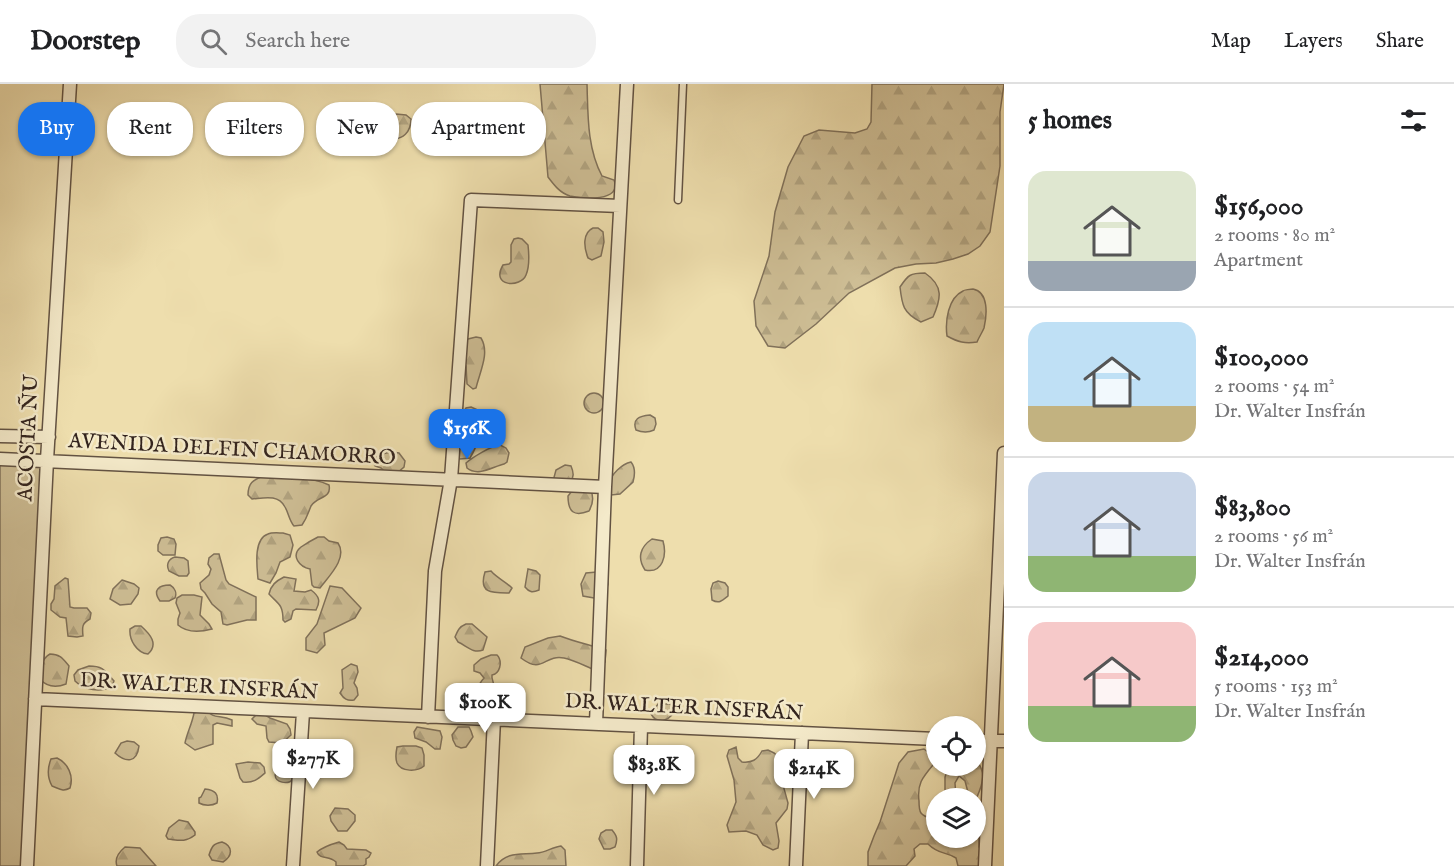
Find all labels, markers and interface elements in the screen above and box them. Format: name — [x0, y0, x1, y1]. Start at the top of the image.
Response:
search box — [176, 14, 596, 68]
text: Doorstep — [30, 24, 140, 59]
icon: search — [197, 25, 230, 58]
text: Search here — [245, 27, 350, 55]
text: Map — [1211, 28, 1251, 55]
text: Layers — [1284, 28, 1343, 55]
text: Share — [1376, 28, 1424, 55]
chip: Buy — [18, 102, 95, 156]
chip: Rent — [107, 102, 193, 156]
chip: Filters — [205, 102, 304, 156]
chip: New — [316, 102, 399, 156]
chip: Apartment — [411, 102, 546, 156]
text: 5 homes — [1028, 104, 1112, 137]
icon: filters — [1397, 104, 1430, 137]
text: $156,000 — [1214, 190, 1304, 223]
icon: home — [1076, 195, 1148, 267]
text: 2 rooms · 80 m² — [1214, 223, 1335, 248]
text: Apartment — [1214, 248, 1303, 273]
text: $100,000 — [1214, 341, 1309, 374]
icon: home — [1076, 346, 1148, 418]
street label: ACOSTA ÑU — [11, 374, 46, 503]
text: 2 rooms · 54 m² — [1214, 374, 1335, 399]
text: Dr. Walter Insfrán — [1214, 399, 1366, 424]
pin: $156K — [425, 409, 509, 460]
text: $156K — [443, 416, 491, 441]
street label: AVENIDA DELFIN CHAMORRO — [67, 428, 396, 472]
text: $83,800 — [1214, 491, 1291, 524]
icon: home — [1076, 496, 1148, 568]
text: 2 rooms · 56 m² — [1214, 524, 1333, 549]
text: Dr. Walter Insfrán — [1214, 549, 1366, 574]
text: $214,000 — [1214, 641, 1309, 674]
icon: home — [1076, 646, 1148, 718]
street label: DR. WALTER INSFRÁN — [79, 666, 319, 707]
text: 5 rooms · 153 m² — [1214, 674, 1338, 699]
pin: $100K — [443, 683, 527, 734]
street label: DR. WALTER INSFRÁN — [564, 687, 804, 728]
text: $100K — [459, 690, 511, 715]
text: Dr. Walter Insfrán — [1214, 699, 1366, 724]
map controls — [926, 716, 986, 848]
button: locate — [926, 716, 986, 776]
pin: $277K — [271, 739, 355, 790]
pin: $83.8K — [605, 745, 703, 796]
text: $277K — [286, 746, 340, 771]
pin: $214K — [772, 749, 856, 800]
text: $83.8K — [628, 752, 680, 777]
text: $214K — [788, 756, 840, 781]
button: layers — [926, 788, 986, 848]

